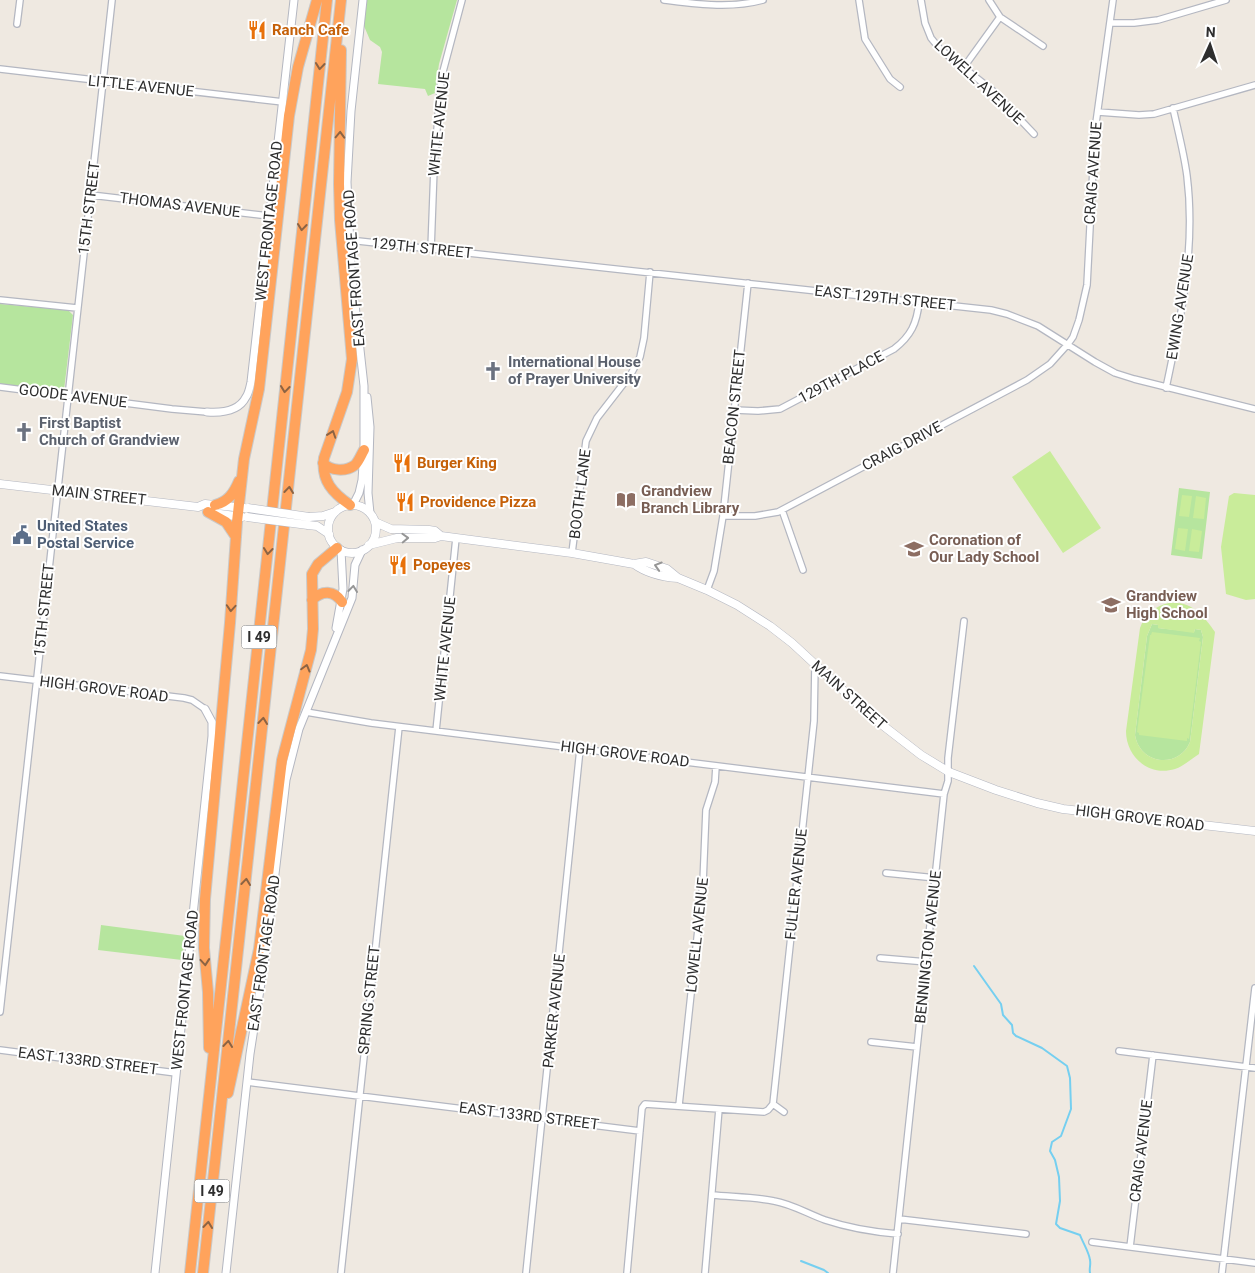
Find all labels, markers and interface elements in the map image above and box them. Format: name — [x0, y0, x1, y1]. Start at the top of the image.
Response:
restaurant icon: Ranch Cafe — [246, 19, 268, 41]
north arrow — [1185, 20, 1235, 70]
place label: Ranch Cafe — [272, 21, 349, 39]
text: N — [1205, 24, 1216, 40]
street label: LOWELL AVENUE — [931, 36, 1028, 128]
one-way arrow — [315, 62, 326, 70]
street label: WHITE AVENUE — [425, 70, 454, 177]
street label: LITTLE AVENUE — [87, 71, 195, 101]
street label: CRAIG AVENUE — [1080, 121, 1106, 225]
one-way arrow — [335, 131, 345, 138]
street label: WEST FRONTAGE ROAD — [252, 140, 286, 302]
street label: 15TH STREET — [74, 160, 104, 255]
street label: THOMAS AVENUE — [118, 189, 242, 221]
street label: EAST FRONTAGE ROAD — [340, 189, 368, 347]
one-way arrow — [297, 224, 308, 232]
street label: 129TH STREET — [370, 234, 474, 262]
street label: EWING AVENUE — [1163, 252, 1197, 361]
street label: EAST 129TH STREET — [814, 282, 956, 314]
street label: 129TH PLACE — [795, 347, 887, 407]
street label: BEACON STREET — [719, 349, 749, 465]
place label: International House of Prayer University — [508, 353, 641, 388]
church icon: International House of Prayer University — [482, 360, 504, 382]
street label: GOODE AVENUE — [18, 380, 129, 412]
one-way arrow — [280, 385, 291, 393]
place label: First Baptist Church of Grandview — [39, 414, 180, 449]
street label: CRAIG DRIVE — [859, 417, 946, 475]
church icon: First Baptist Church of Grandview — [13, 421, 35, 443]
one-way arrow — [327, 430, 337, 439]
street label: BOOTH LANE — [566, 448, 594, 540]
restaurant icon: Burger King — [391, 452, 413, 474]
place label: Burger King — [417, 454, 497, 472]
street label: MAIN STREET — [51, 481, 147, 509]
place label: Grandview Branch Library — [641, 482, 740, 517]
one-way arrow — [283, 485, 294, 493]
library icon: Grandview Branch Library — [615, 489, 637, 511]
restaurant icon: Providence Pizza — [394, 491, 416, 513]
place label: Providence Pizza — [420, 493, 536, 511]
place label: United States Postal Service — [37, 517, 134, 552]
public building icon: United States Postal Service — [11, 524, 33, 546]
place label: Coronation of Our Lady School — [929, 531, 1039, 566]
one-way arrow — [401, 532, 409, 543]
school or university icon: Coronation of Our Lady School — [903, 538, 925, 560]
one-way arrow — [263, 547, 274, 555]
restaurant icon: Popeyes — [387, 554, 409, 576]
place label: Popeyes — [413, 556, 471, 574]
one-way arrow — [654, 561, 662, 571]
street label: 15TH STREET — [30, 563, 58, 657]
one-way arrow — [347, 585, 358, 593]
place label: Grandview High School — [1126, 587, 1208, 622]
school or university icon: Grandview High School — [1100, 594, 1122, 616]
street label: WHITE AVENUE — [431, 595, 460, 702]
one-way arrow — [226, 604, 237, 612]
road number: I 49 — [242, 626, 276, 649]
street label: MAIN STREET — [808, 657, 890, 733]
one-way arrow — [300, 663, 311, 672]
street label: HIGH GROVE ROAD — [38, 672, 170, 706]
one-way arrow — [257, 717, 268, 725]
street label: HIGH GROVE ROAD — [559, 737, 691, 771]
street label: HIGH GROVE ROAD — [1074, 801, 1206, 835]
street label: FULLER AVENUE — [781, 827, 811, 941]
street label: BENNINGTON AVENUE — [911, 869, 945, 1024]
street label: EAST FRONTAGE ROAD — [244, 874, 284, 1032]
street label: LOWELL AVENUE — [682, 876, 712, 994]
one-way arrow — [240, 878, 251, 886]
street label: WEST FRONTAGE ROAD — [168, 909, 202, 1071]
street label: SPRING STREET — [354, 945, 384, 1055]
street label: PARKER AVENUE — [539, 953, 569, 1069]
one-way arrow — [199, 958, 210, 966]
one-way arrow — [222, 1040, 233, 1048]
street label: EAST 133RD STREET — [17, 1043, 159, 1079]
street label: EAST 133RD STREET — [458, 1098, 600, 1134]
street label: CRAIG AVENUE — [1126, 1098, 1156, 1203]
road number: I 49 — [194, 1180, 230, 1202]
one-way arrow — [203, 1220, 214, 1228]

